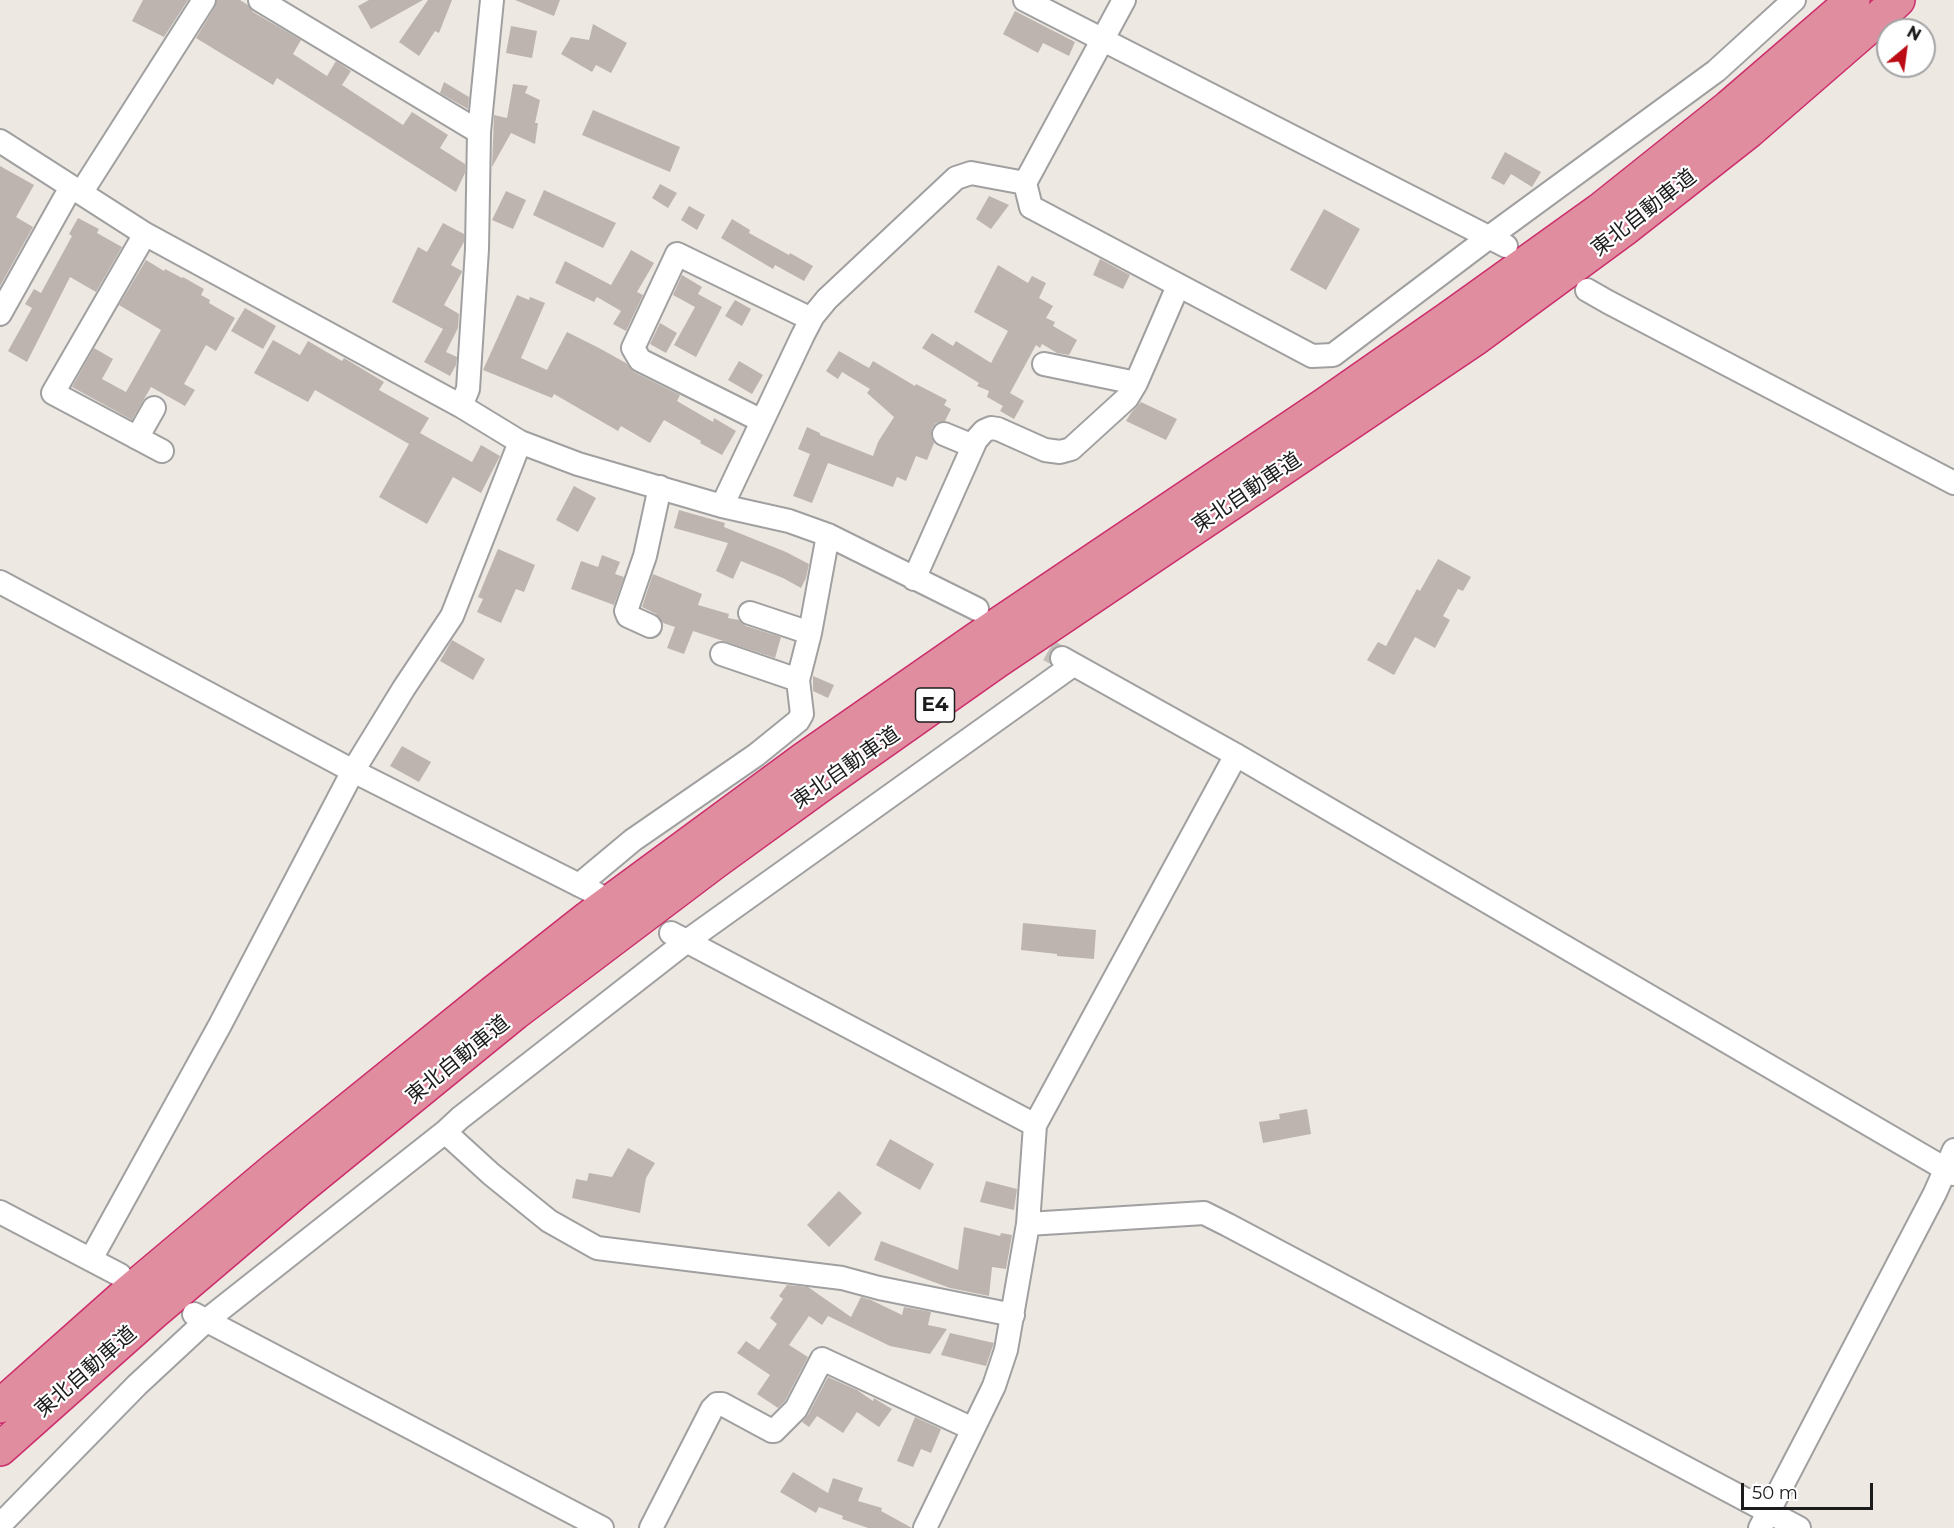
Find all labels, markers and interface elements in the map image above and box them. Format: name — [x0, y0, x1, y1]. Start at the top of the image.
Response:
north arrow — [1876, 18, 1936, 78]
text: N — [1904, 22, 1924, 45]
street label: 東北自動車道 — [1587, 164, 1701, 262]
street label: 東北自動車道 — [1188, 447, 1306, 539]
road number: E4 — [916, 688, 954, 722]
street label: 東北自動車道 — [787, 722, 905, 814]
street label: 東北自動車道 — [401, 1011, 515, 1109]
street label: 東北自動車道 — [30, 1321, 142, 1423]
scale bar — [1744, 1471, 1876, 1509]
text: 50 m — [1752, 1482, 1798, 1504]

